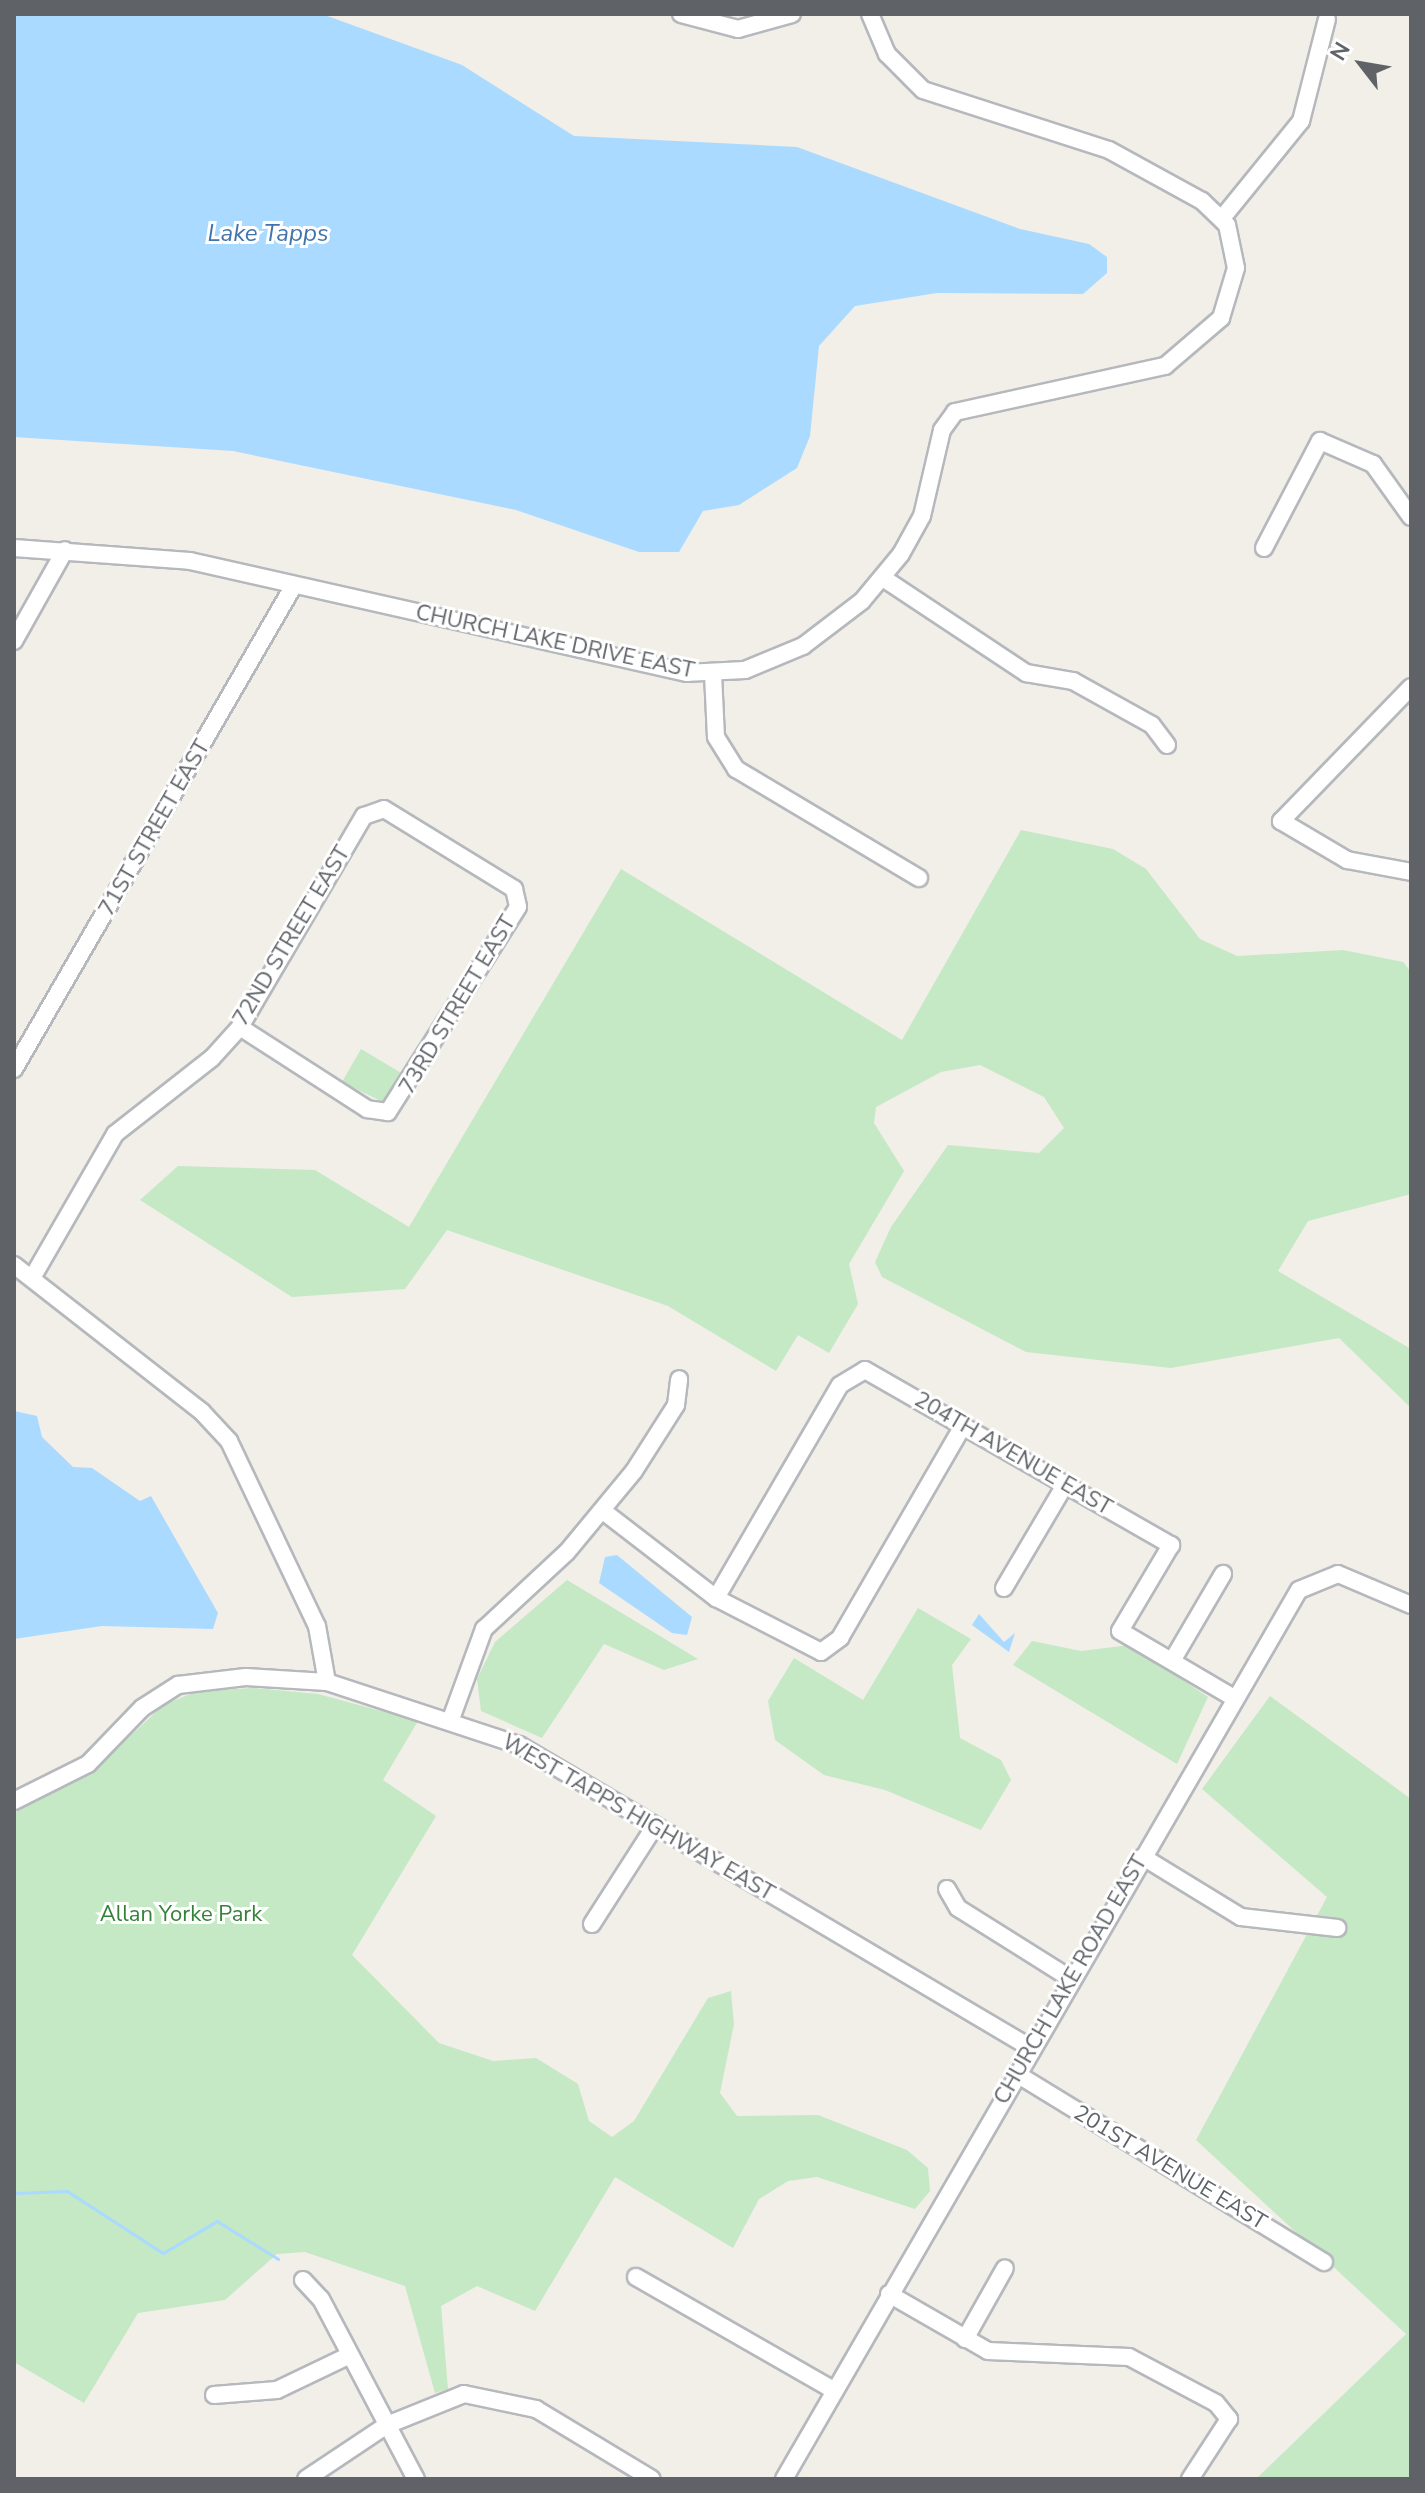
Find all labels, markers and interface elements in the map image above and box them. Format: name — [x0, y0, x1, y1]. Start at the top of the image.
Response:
north arrow — [1321, 24, 1401, 104]
text: N — [1323, 37, 1358, 66]
water label: Lake Tapps — [207, 220, 329, 248]
street label: CHURCH LAKE DRIVE EAST — [413, 600, 697, 684]
street label: 71ST STREET EAST — [94, 735, 216, 921]
street label: 72ND STREET EAST — [228, 841, 356, 1031]
street label: 73RD STREET EAST — [394, 911, 522, 1099]
street label: 204TH AVENUE EAST — [910, 1387, 1116, 1521]
street label: WEST TAPPS HIGHWAY EAST — [497, 1729, 779, 1907]
street label: CHURCH LAKE ROAD EAST — [989, 1851, 1153, 2109]
park label: Allan Yorke Park — [100, 1902, 262, 1928]
street label: 201ST AVENUE EAST — [1069, 2100, 1271, 2236]

